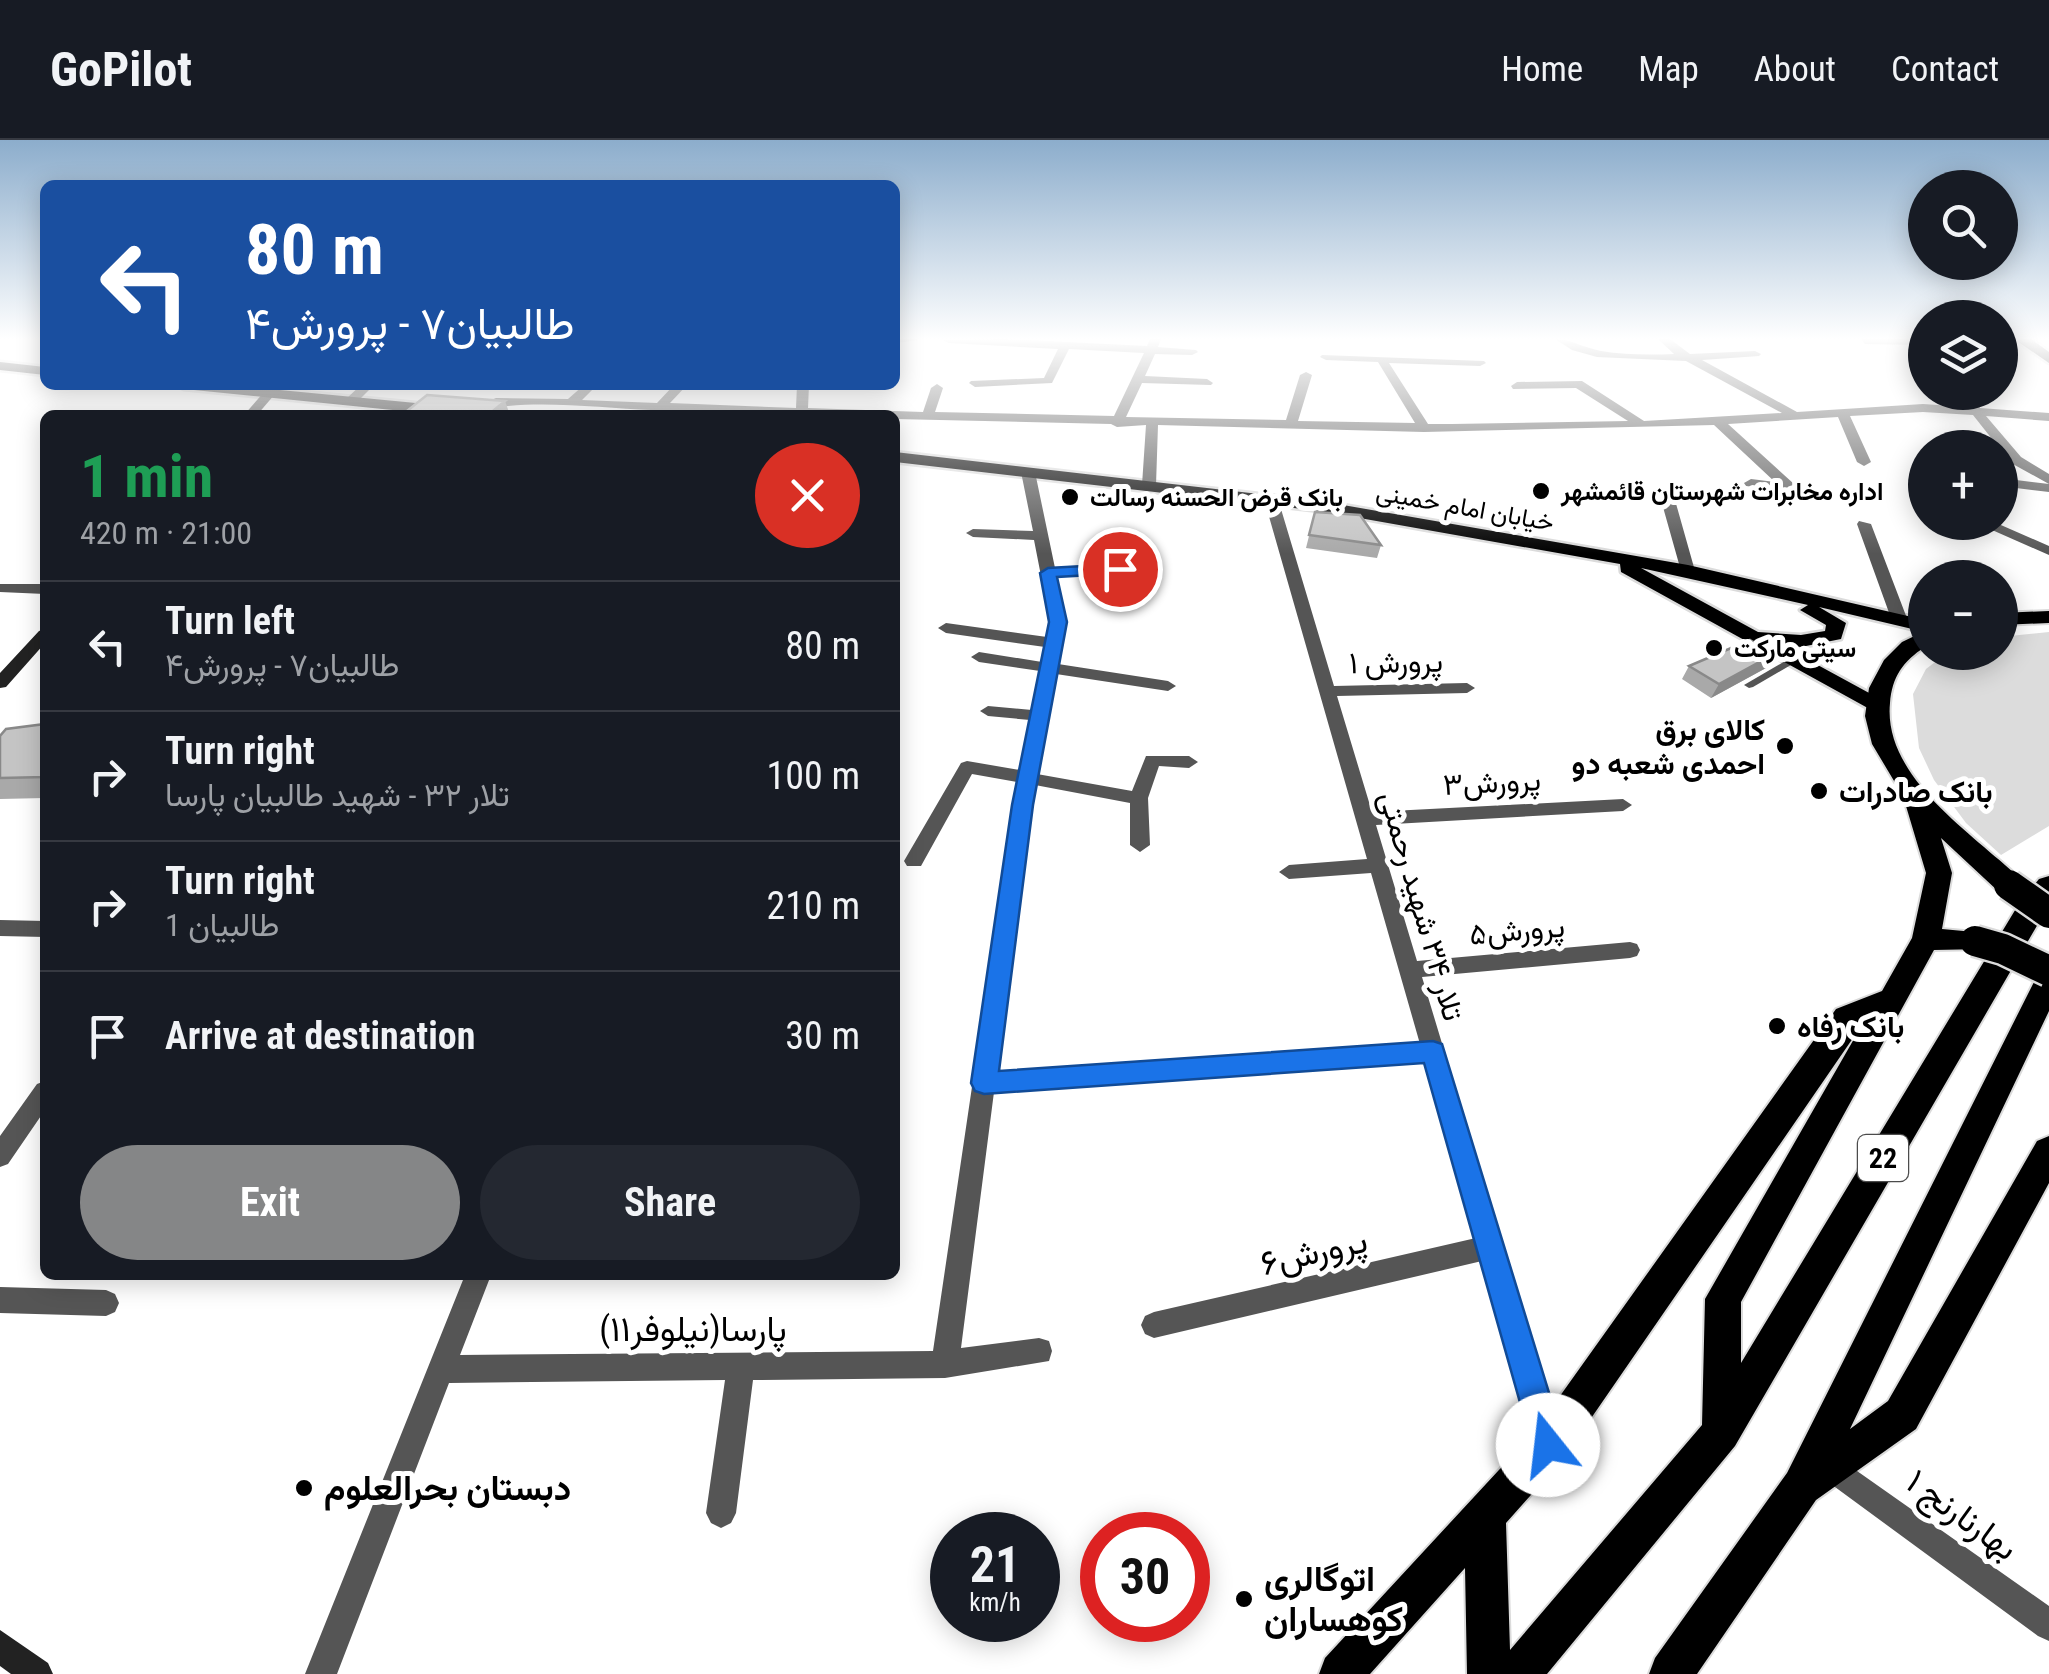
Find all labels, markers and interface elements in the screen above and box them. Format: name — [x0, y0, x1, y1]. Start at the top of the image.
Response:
text: GoPilot — [50, 41, 192, 98]
text: Home — [1501, 49, 1583, 90]
text: Map — [1638, 49, 1699, 90]
text: About — [1754, 49, 1836, 90]
text: Contact — [1891, 49, 1999, 90]
map controls — [1908, 170, 2018, 670]
button: search — [1908, 170, 2018, 280]
text: 80 m — [245, 209, 384, 291]
icon: left — [80, 220, 210, 350]
text: طالبیان۷ - پرورش۴ — [245, 297, 575, 350]
button: layers — [1908, 300, 2018, 410]
button: + — [1908, 430, 2018, 540]
text: 1 min — [80, 441, 213, 512]
button: close — [755, 443, 860, 548]
street label: خیابان امام خمینی — [1373, 477, 1556, 539]
place label: اداره مخابرات شهرستان قائمشهر — [1560, 477, 1884, 507]
marker: اداره مخابرات شهرستان قائمشهر — [1530, 480, 1552, 502]
place label: بانک قرض الحسنه رسالت — [1090, 483, 1343, 513]
marker: بانک قرض الحسنه رسالت — [1059, 486, 1081, 508]
text: 420 m · 21:00 — [80, 514, 252, 552]
pin — [1078, 527, 1163, 612]
icon: arrive — [1093, 542, 1148, 597]
button: − — [1908, 560, 2018, 670]
text: Turn left — [165, 599, 295, 643]
icon: left — [80, 619, 135, 674]
text: 80 m — [785, 624, 860, 668]
place label: سیتی مارکت — [1734, 634, 1856, 664]
marker: سیتی مارکت — [1703, 637, 1725, 659]
street label: پرورش ۱ — [1349, 644, 1443, 683]
text: طالبیان۷ - پرورش۴ — [165, 646, 399, 684]
place label: کالای برق احمدی شعبه دو — [1572, 712, 1765, 782]
text: Turn right — [165, 729, 315, 773]
marker: کالای برق احمدی شعبه دو — [1774, 735, 1796, 757]
icon: right — [80, 749, 135, 804]
text: 100 m — [766, 754, 860, 798]
street label: پرورش۳ — [1442, 762, 1542, 805]
place label: بانک صادرات — [1839, 774, 1993, 810]
text: تلار ۳۲ - شهید طالبیان پارسا — [165, 776, 510, 814]
marker: بانک صادرات — [1808, 780, 1830, 802]
street label: تلار ۳۴ شهید رحمتی — [1372, 787, 1471, 1025]
text: Turn right — [165, 859, 315, 903]
icon: right — [80, 879, 135, 934]
text: 210 m — [766, 884, 860, 928]
text: طالبیان 1 — [165, 906, 279, 944]
street label: پرورش۵ — [1468, 908, 1567, 955]
icon: arrive — [80, 1009, 135, 1064]
place label: بانک رفاه — [1797, 1009, 1904, 1045]
text: Arrive at destination — [165, 1014, 475, 1058]
text: 30 m — [785, 1014, 860, 1058]
marker: بانک رفاه — [1766, 1015, 1788, 1037]
road number: 22 — [1858, 1135, 1908, 1181]
button: Exit — [80, 1145, 460, 1260]
button: Share — [480, 1145, 860, 1260]
street label: پرورش۶ — [1257, 1220, 1372, 1287]
street label: پارسا(نیلوفر۱۱) — [599, 1309, 787, 1353]
position arrow — [1496, 1393, 1600, 1497]
street label: بهارنارنج ۱ — [1897, 1461, 2026, 1571]
place label: دبستان بحرالعلوم — [324, 1468, 571, 1511]
marker: دبستان بحرالعلوم — [293, 1477, 315, 1499]
speed limit sign: 30 — [1080, 1512, 1210, 1642]
text: 21 — [970, 1536, 1020, 1594]
place label: اتوگالری کوهساران — [1264, 1559, 1403, 1641]
text: km/h — [969, 1588, 1021, 1617]
marker: اتوگالری کوهساران — [1233, 1588, 1255, 1610]

